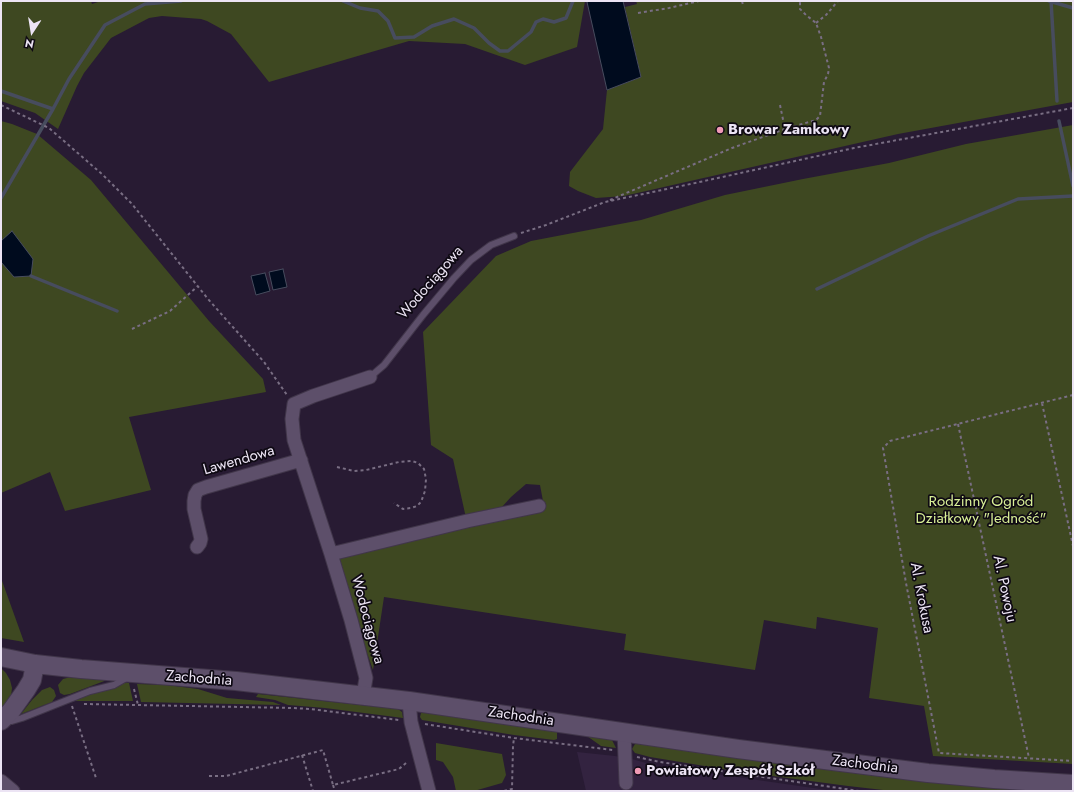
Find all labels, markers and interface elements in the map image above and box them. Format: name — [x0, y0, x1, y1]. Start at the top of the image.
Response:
north arrow — [12, 12, 52, 52]
text: N — [24, 35, 35, 52]
place label: Browar Zamkowy — [728, 121, 849, 139]
marker: Browar Zamkowy — [715, 125, 725, 135]
street label: Wodociągowa — [394, 243, 468, 323]
street label: Lawendowa — [201, 442, 277, 480]
park label: Rodzinny Ogród Działkowy "Jedność" — [916, 493, 1046, 528]
street label: Al. Powoju — [988, 554, 1020, 624]
street label: Al. Krokusa — [905, 561, 937, 635]
street label: Wodociągowa — [347, 574, 387, 666]
street label: Zachodnia — [165, 668, 233, 690]
street label: Zachodnia — [487, 703, 555, 731]
street label: Zachodnia — [831, 752, 899, 778]
place label: Powiatowy Zespół Szkół — [646, 762, 814, 780]
marker: Powiatowy Zespół Szkół — [633, 766, 643, 776]

